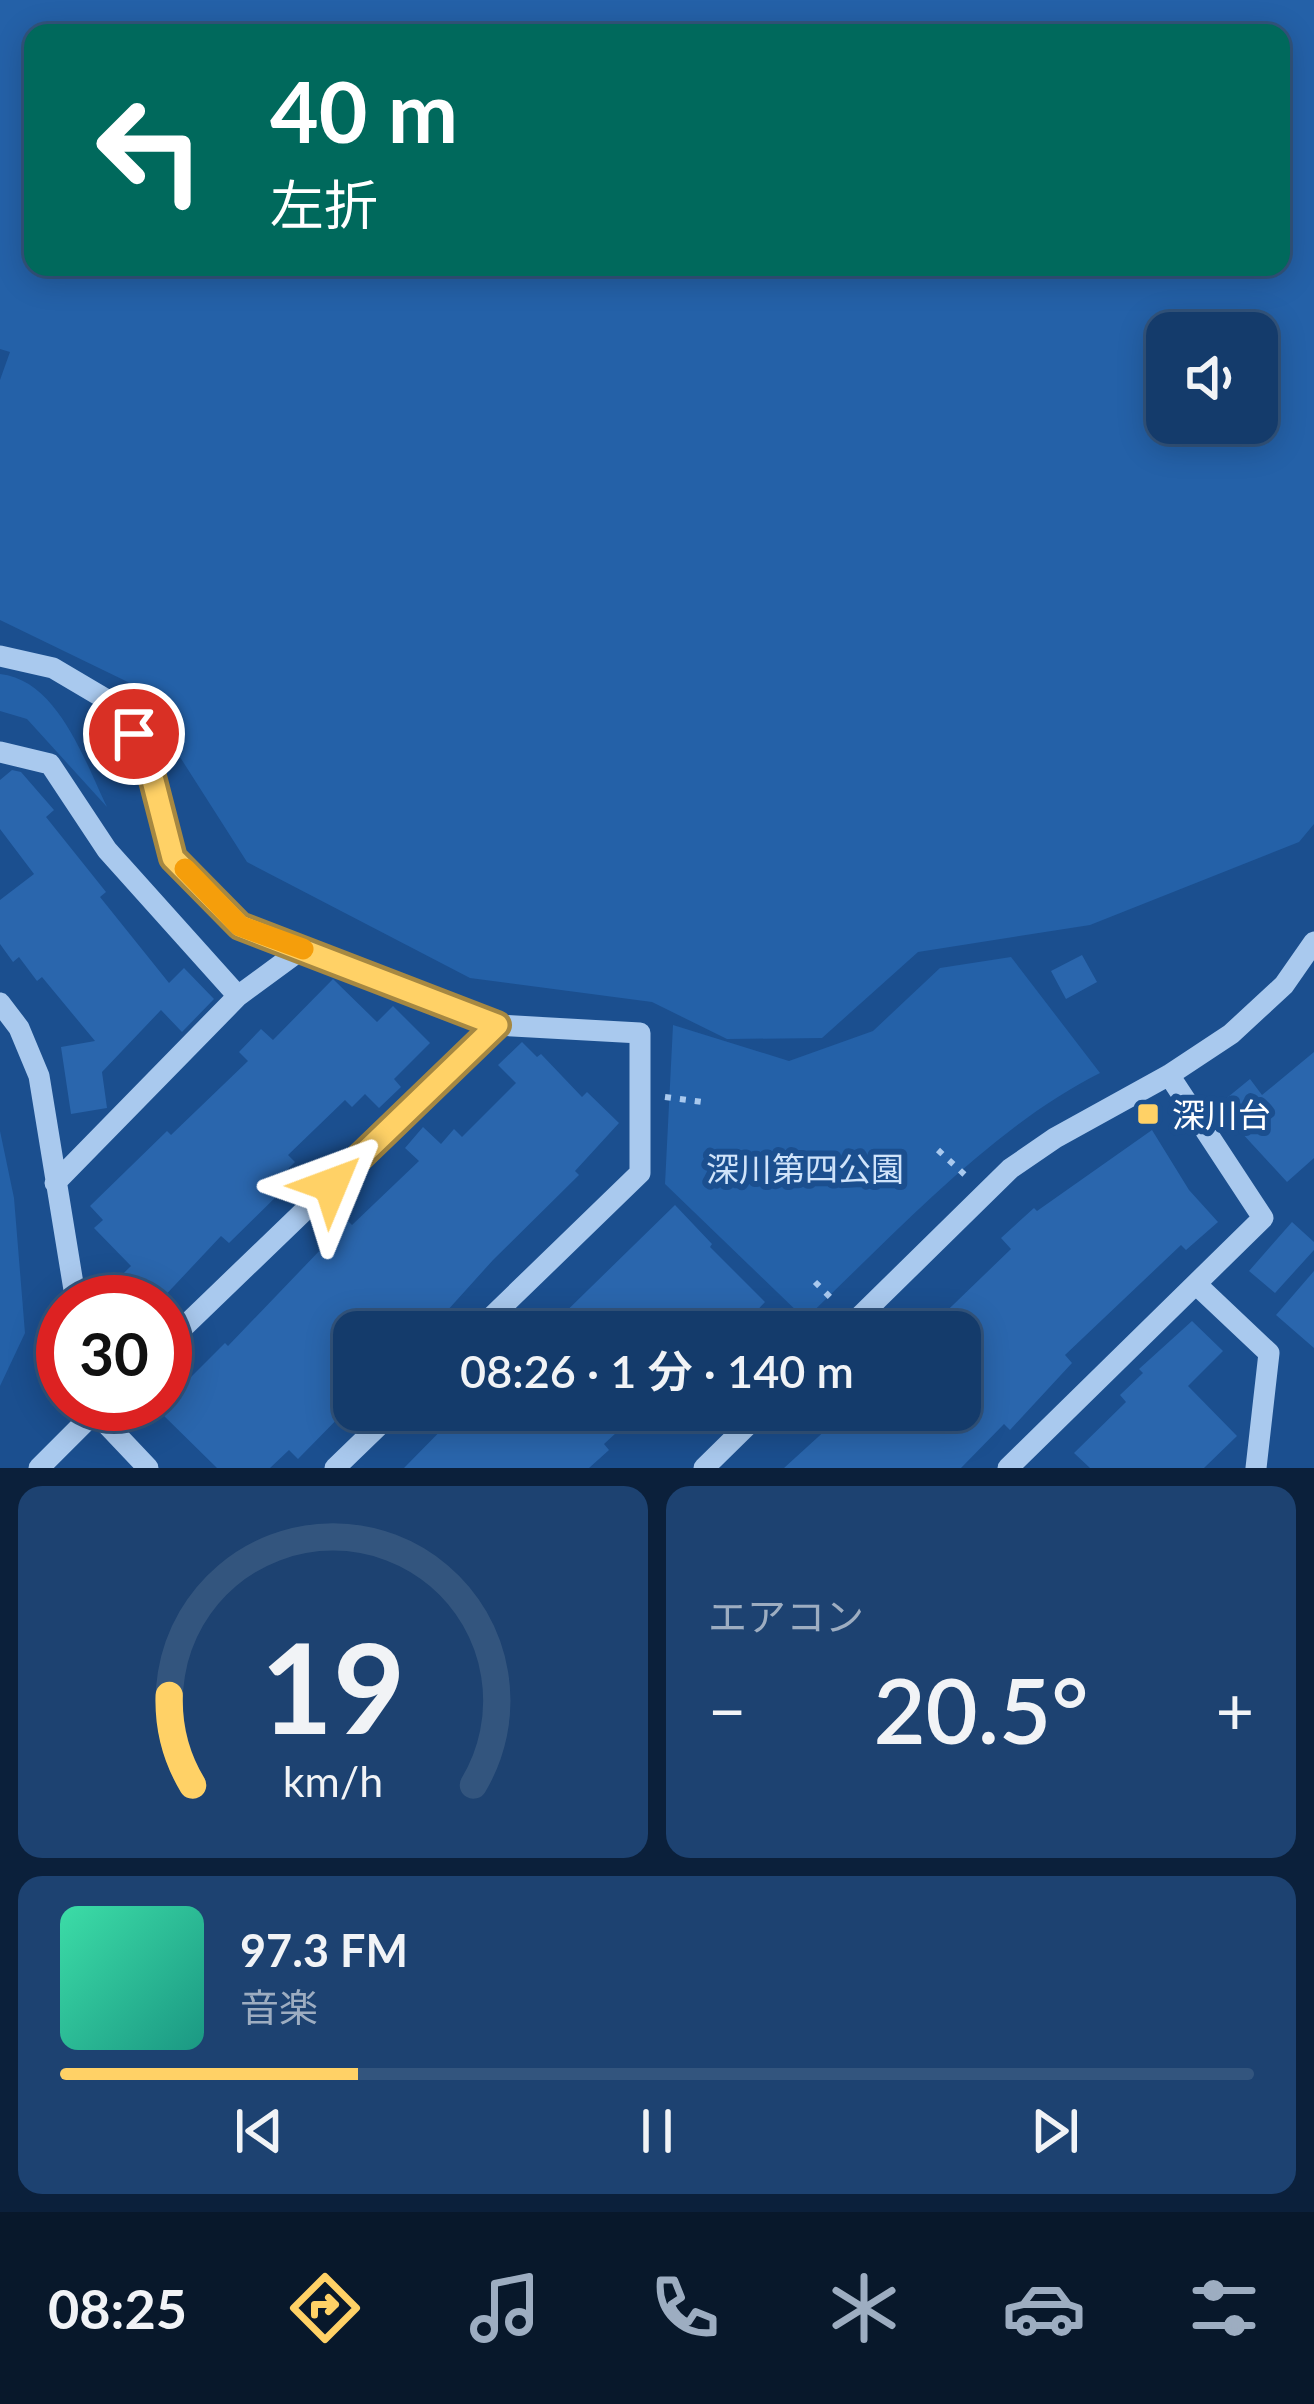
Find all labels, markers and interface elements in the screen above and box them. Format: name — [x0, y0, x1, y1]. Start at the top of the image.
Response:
text: 40 m — [270, 60, 458, 161]
icon: left — [72, 72, 228, 228]
text: 左折 — [270, 172, 378, 237]
map controls — [1146, 312, 1278, 444]
button: sound — [1146, 312, 1278, 444]
pin — [83, 683, 185, 785]
icon: arrive — [101, 701, 167, 767]
place label: 深川台 — [1172, 1094, 1271, 1134]
marker: 深川台 — [1135, 1101, 1161, 1127]
position arrow — [268, 1122, 394, 1248]
park label: 深川第四公園 — [706, 1148, 904, 1188]
speed limit sign: 30 — [36, 1275, 192, 1431]
text: 08:26 · 1 分 · 140 m — [460, 1344, 854, 1398]
text: エアコン — [708, 1593, 864, 1639]
text: 19 — [261, 1611, 405, 1761]
text: 20.5° — [873, 1655, 1089, 1763]
text: − — [708, 1670, 746, 1749]
text: + — [1216, 1670, 1254, 1749]
text: km/h — [283, 1755, 383, 1806]
text: 97.3 FM — [240, 1923, 408, 1977]
text: 音楽 — [240, 1984, 318, 2030]
icon: previous — [226, 2098, 292, 2164]
icon: pause — [624, 2098, 690, 2164]
icon: next — [1022, 2098, 1088, 2164]
icon: directions — [283, 2266, 367, 2350]
icon: music — [463, 2266, 547, 2350]
icon: phone — [643, 2266, 727, 2350]
icon: climate — [822, 2266, 906, 2350]
icon: car — [1002, 2266, 1086, 2350]
icon: filters — [1182, 2266, 1266, 2350]
text: 08:25 — [48, 2276, 187, 2341]

